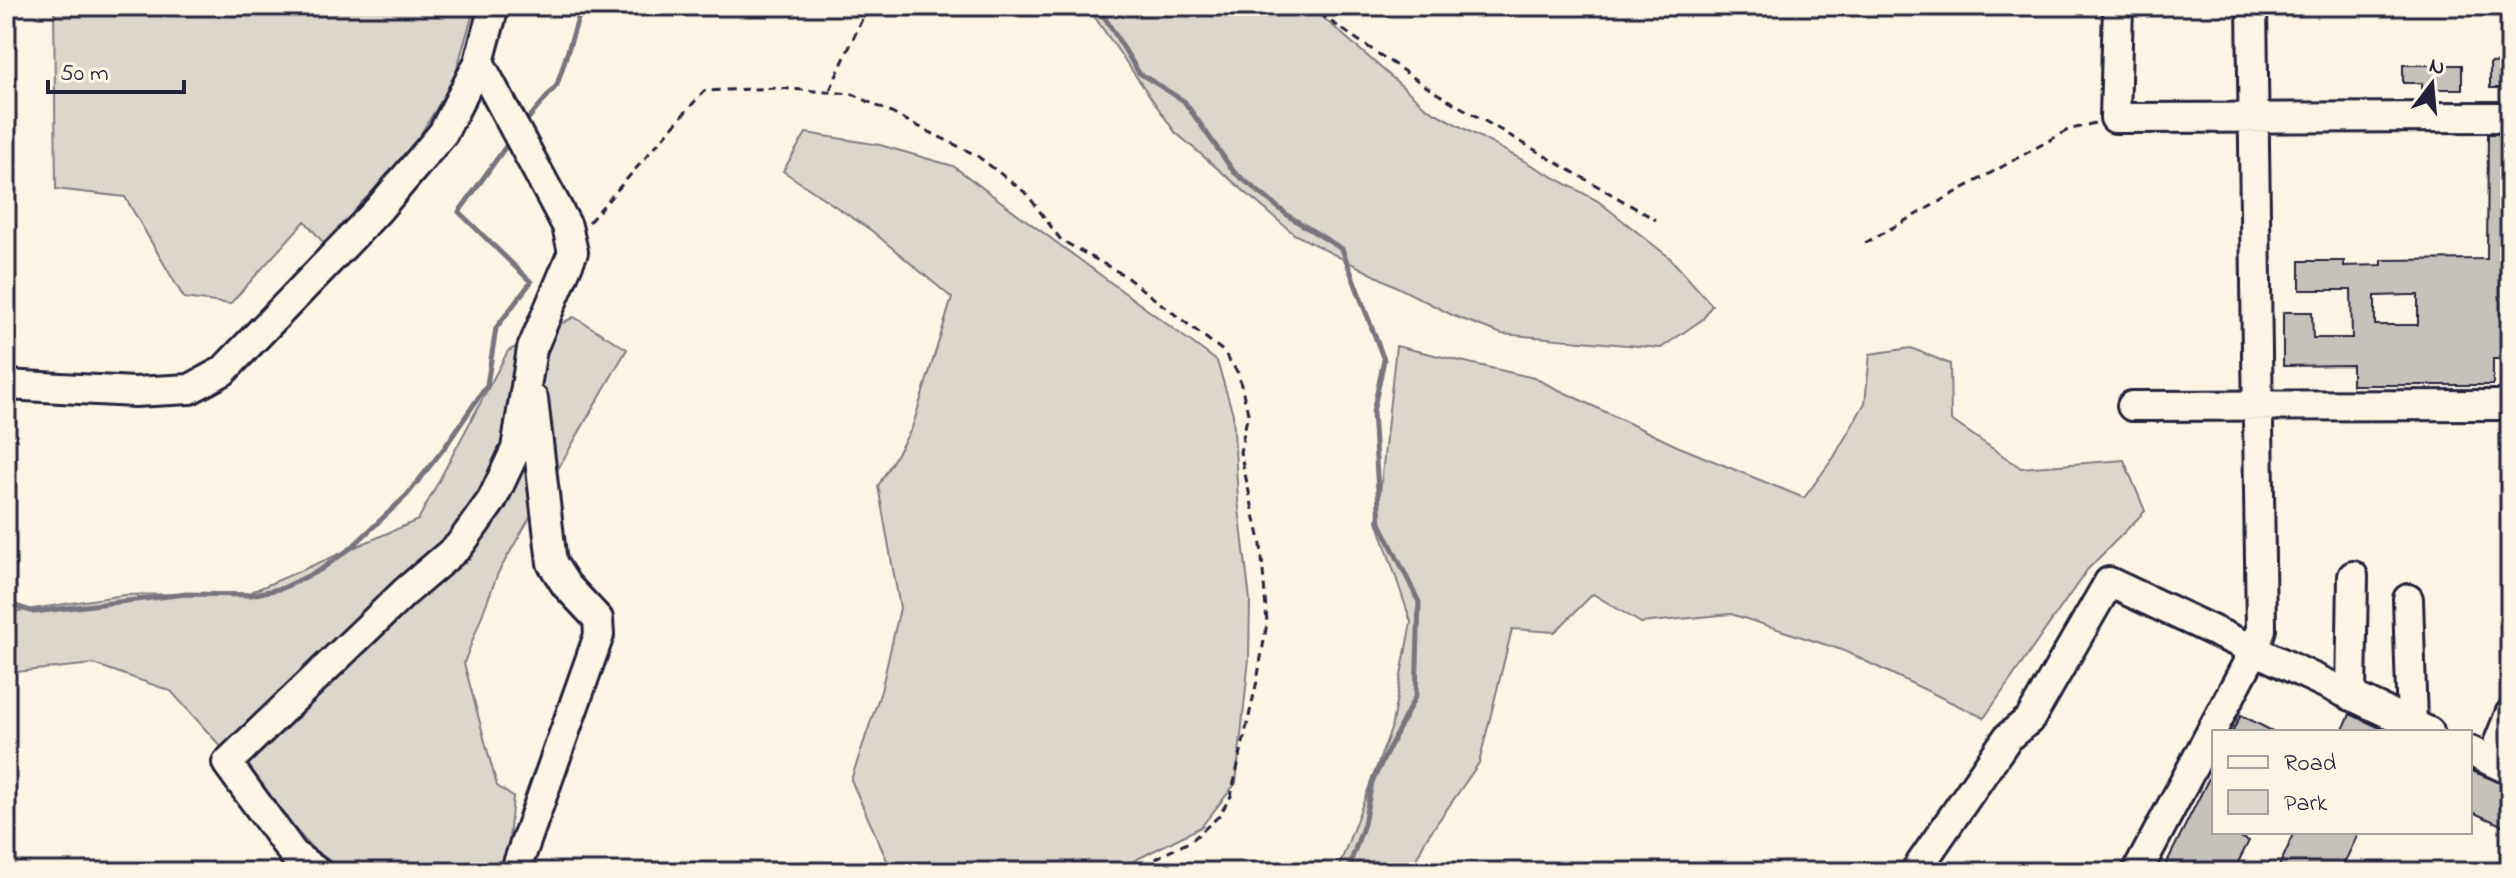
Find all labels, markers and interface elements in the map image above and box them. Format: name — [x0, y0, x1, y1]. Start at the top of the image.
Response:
scale bar — [48, 44, 184, 94]
north arrow — [2392, 44, 2472, 124]
text: N — [2425, 50, 2448, 85]
text: 50 m — [60, 57, 109, 92]
legend — [2212, 730, 2472, 834]
text: Road — [2284, 747, 2337, 782]
text: Park — [2284, 787, 2328, 822]

